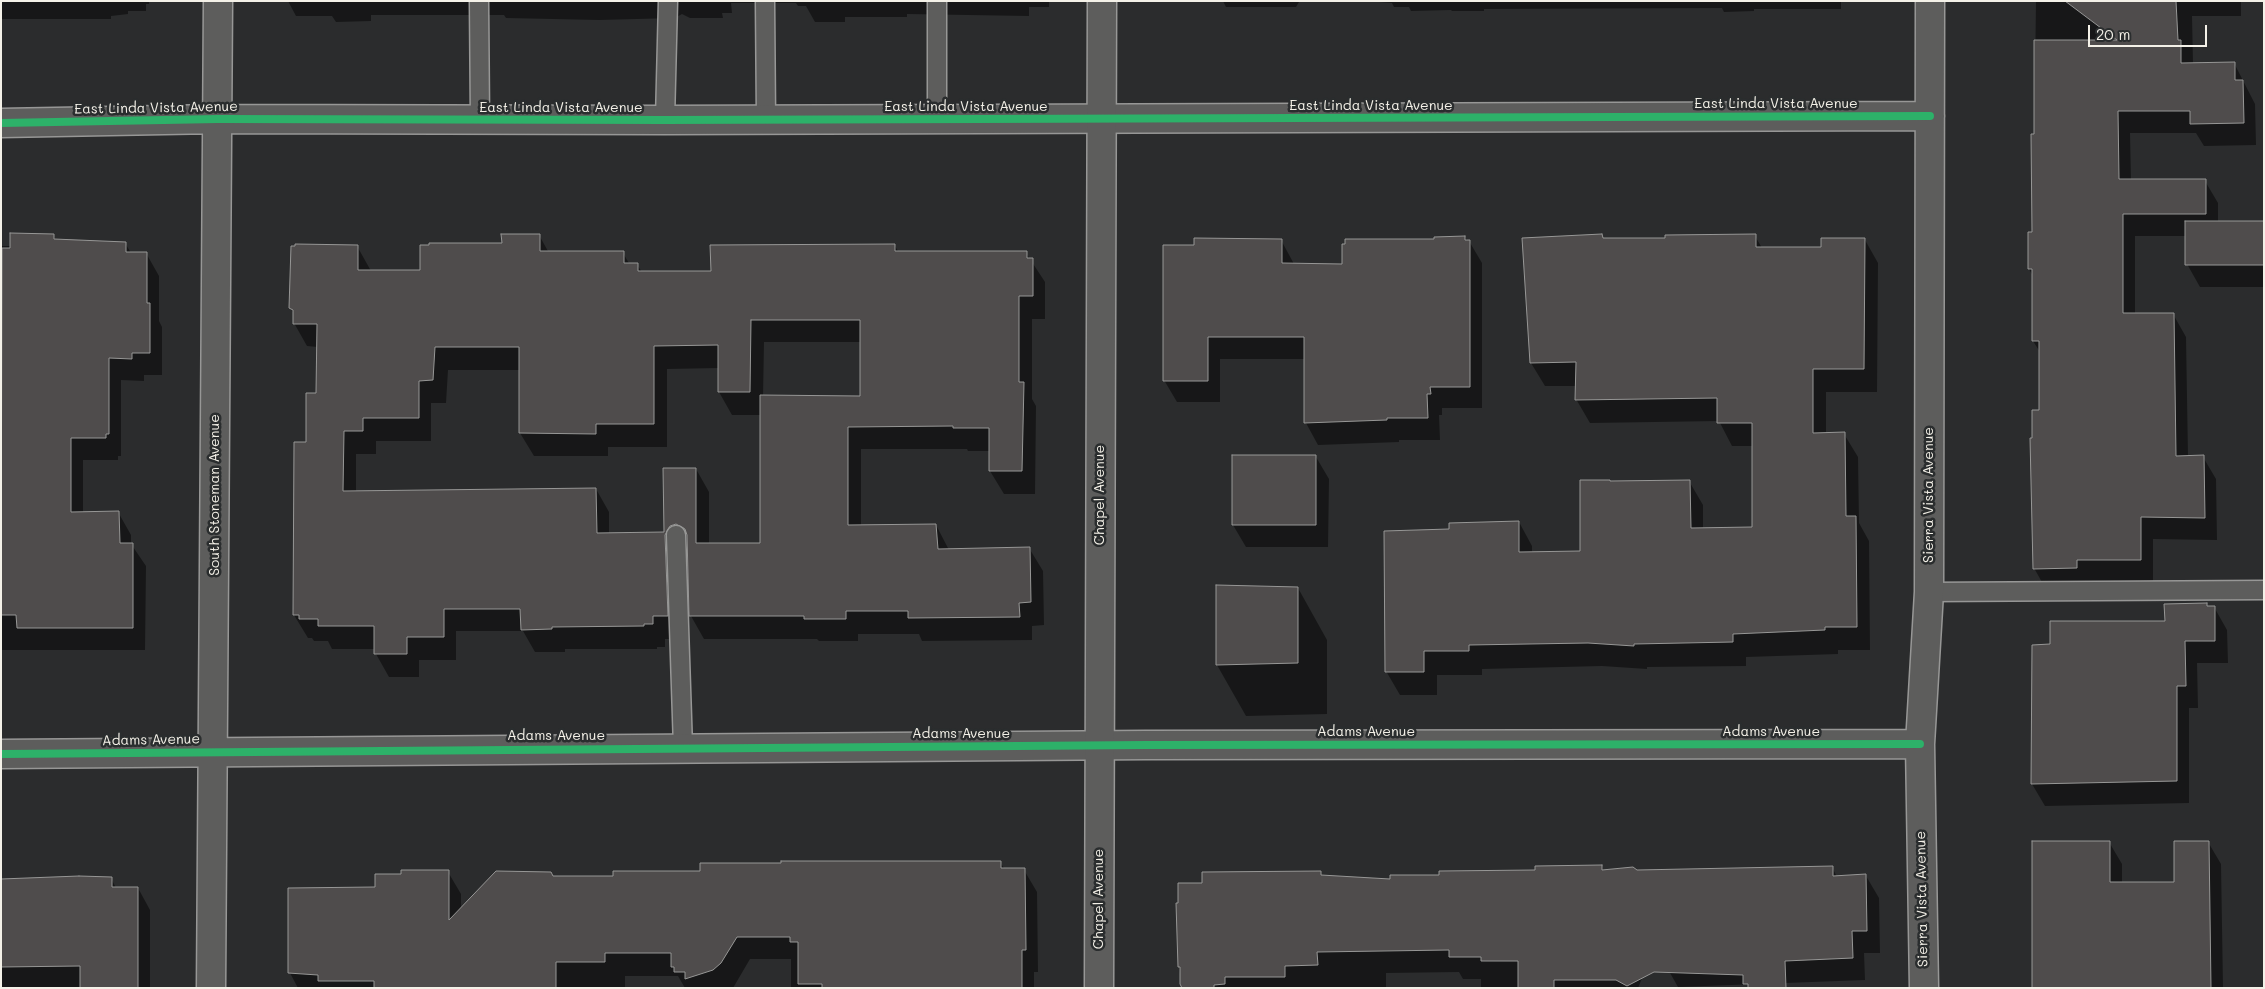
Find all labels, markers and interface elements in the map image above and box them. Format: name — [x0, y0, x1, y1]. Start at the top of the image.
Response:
scale bar — [2090, 15, 2209, 47]
text: 20 m — [2096, 24, 2130, 44]
street label: East Linda Vista Avenue — [1694, 96, 1858, 112]
street label: East Linda Vista Avenue — [74, 98, 238, 118]
street label: East Linda Vista Avenue — [1289, 98, 1453, 114]
street label: East Linda Vista Avenue — [884, 99, 1048, 115]
street label: East Linda Vista Avenue — [479, 100, 643, 116]
street label: South Stoneman Avenue — [207, 414, 223, 576]
street label: Sierra Vista Avenue — [1921, 427, 1937, 563]
street label: Chapel Avenue — [1092, 445, 1108, 545]
street label: Adams Avenue — [1317, 724, 1415, 740]
street label: Adams Avenue — [1722, 724, 1820, 740]
street label: Adams Avenue — [912, 726, 1010, 742]
street label: Adams Avenue — [507, 728, 605, 744]
street label: Adams Avenue — [102, 731, 200, 749]
street label: Sierra Vista Avenue — [1912, 831, 1932, 967]
street label: Chapel Avenue — [1091, 849, 1107, 949]

